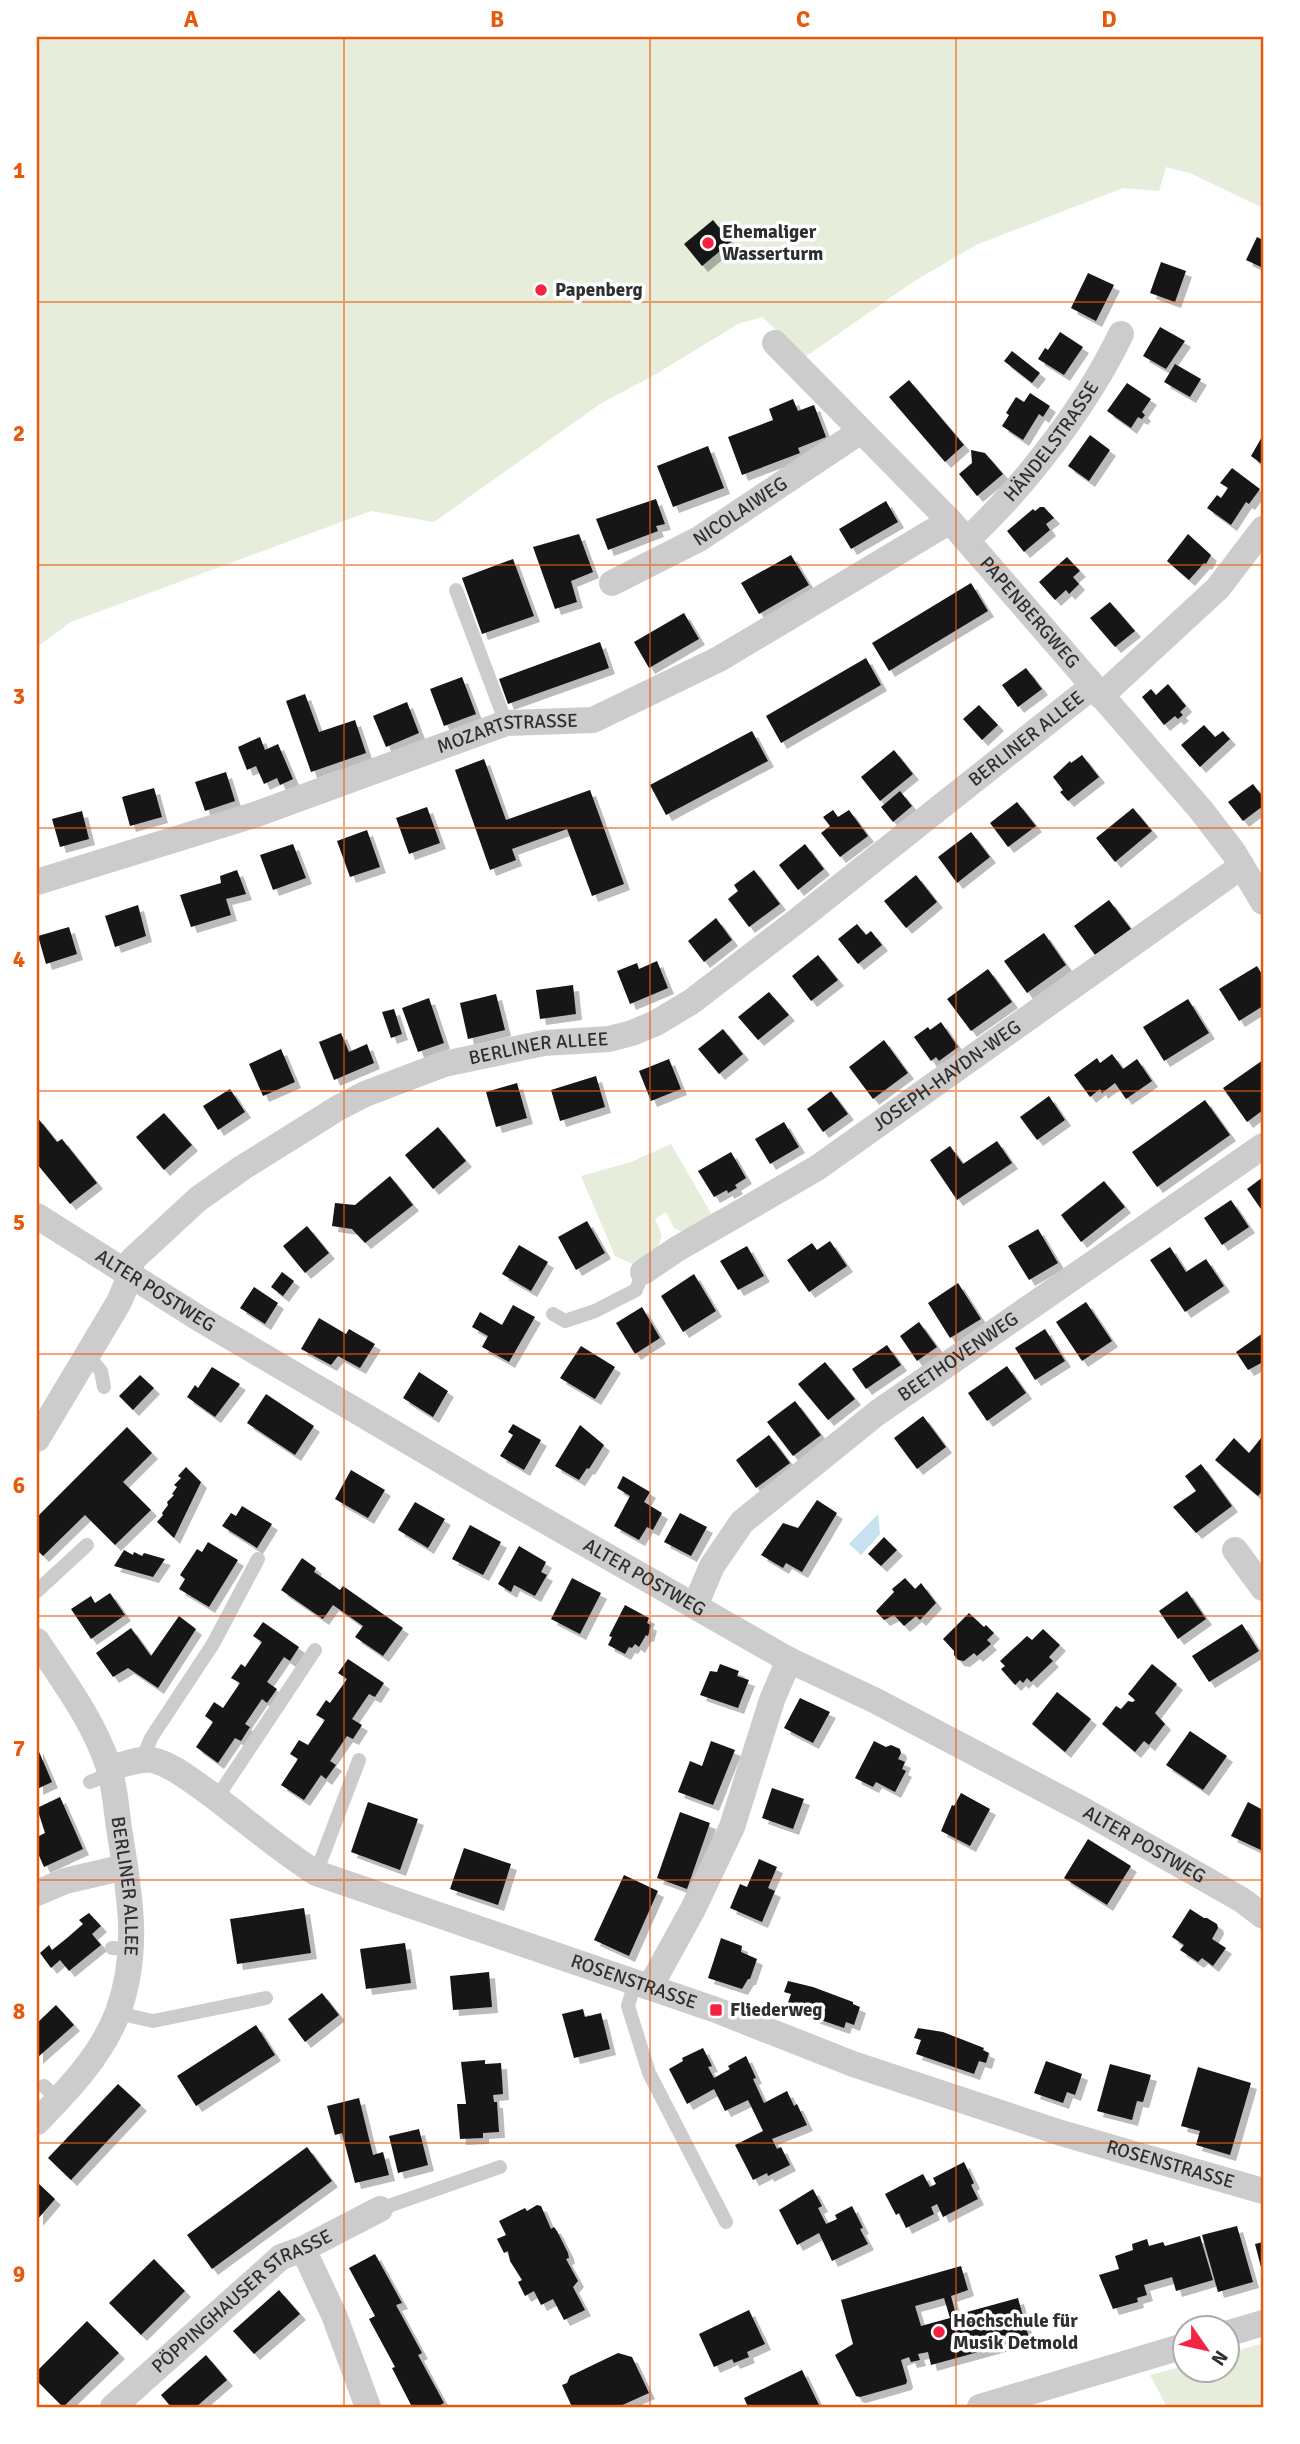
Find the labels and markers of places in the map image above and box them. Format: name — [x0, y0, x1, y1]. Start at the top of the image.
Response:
place label: Ehemaliger Wasserturm — [722, 220, 823, 266]
marker: Ehemaliger Wasserturm — [700, 235, 716, 251]
place label: Papenberg — [555, 278, 643, 302]
marker: Papenberg — [533, 282, 549, 298]
place label: Fliederweg — [730, 1998, 823, 2022]
marker: Fliederweg — [708, 2002, 724, 2018]
place label: Hochschule für Musik Detmold — [953, 2309, 1078, 2355]
marker: Hochschule für Musik Detmold — [931, 2324, 947, 2340]

